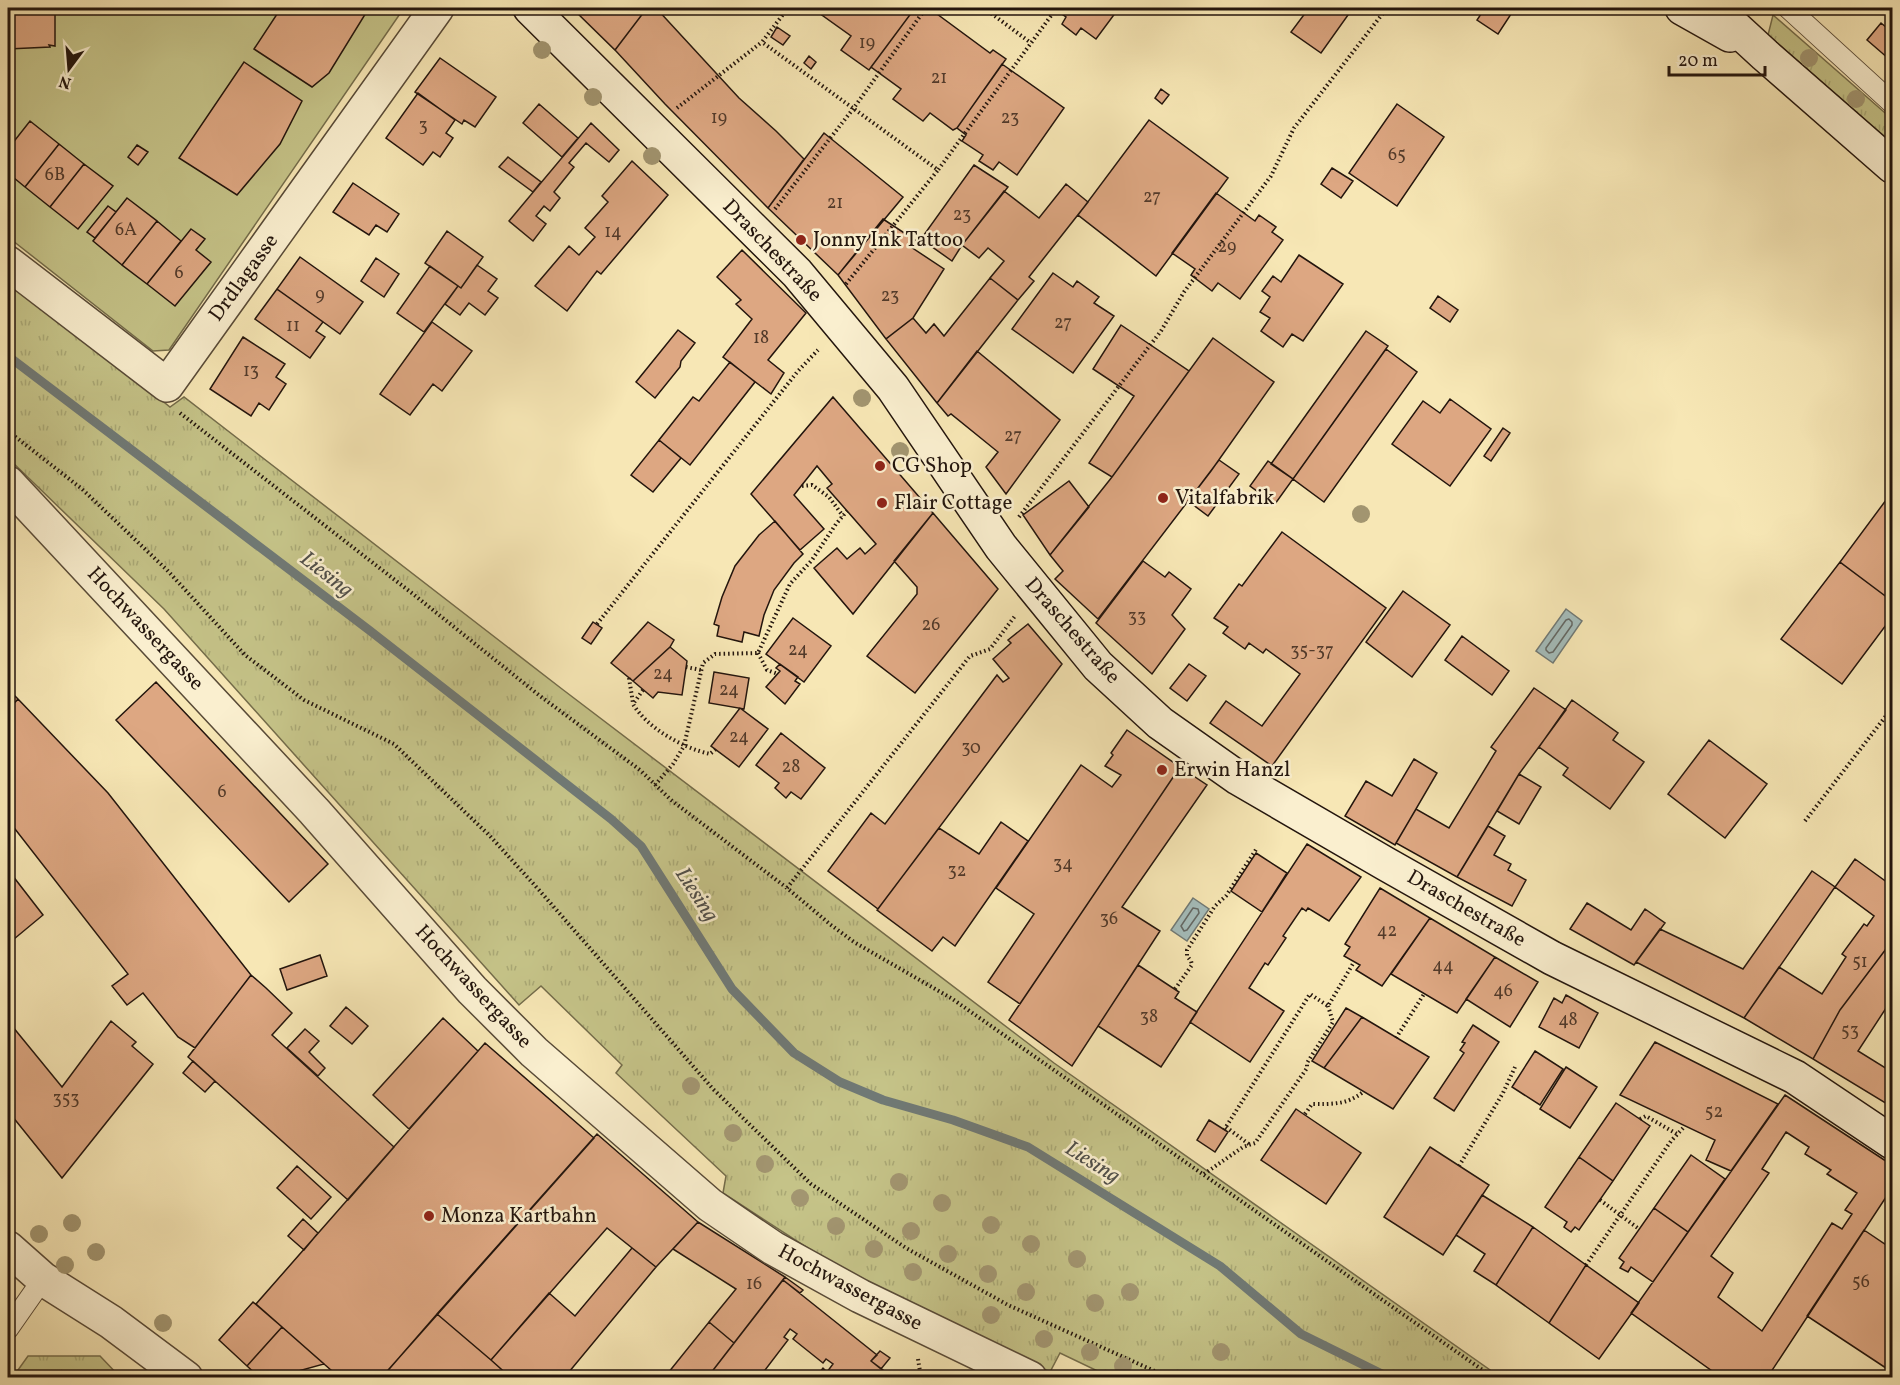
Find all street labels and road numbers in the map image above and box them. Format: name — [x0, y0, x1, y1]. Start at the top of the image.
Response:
street label: Draschestraße — [715, 193, 829, 309]
street label: Drdlagasse — [202, 228, 286, 328]
street label: Hochwassergasse — [80, 561, 210, 697]
street label: Draschestraße — [1017, 571, 1127, 691]
street label: Draschestraße — [1401, 863, 1531, 955]
street label: Hochwassergasse — [408, 919, 538, 1055]
street label: Hochwassergasse — [773, 1238, 928, 1338]

